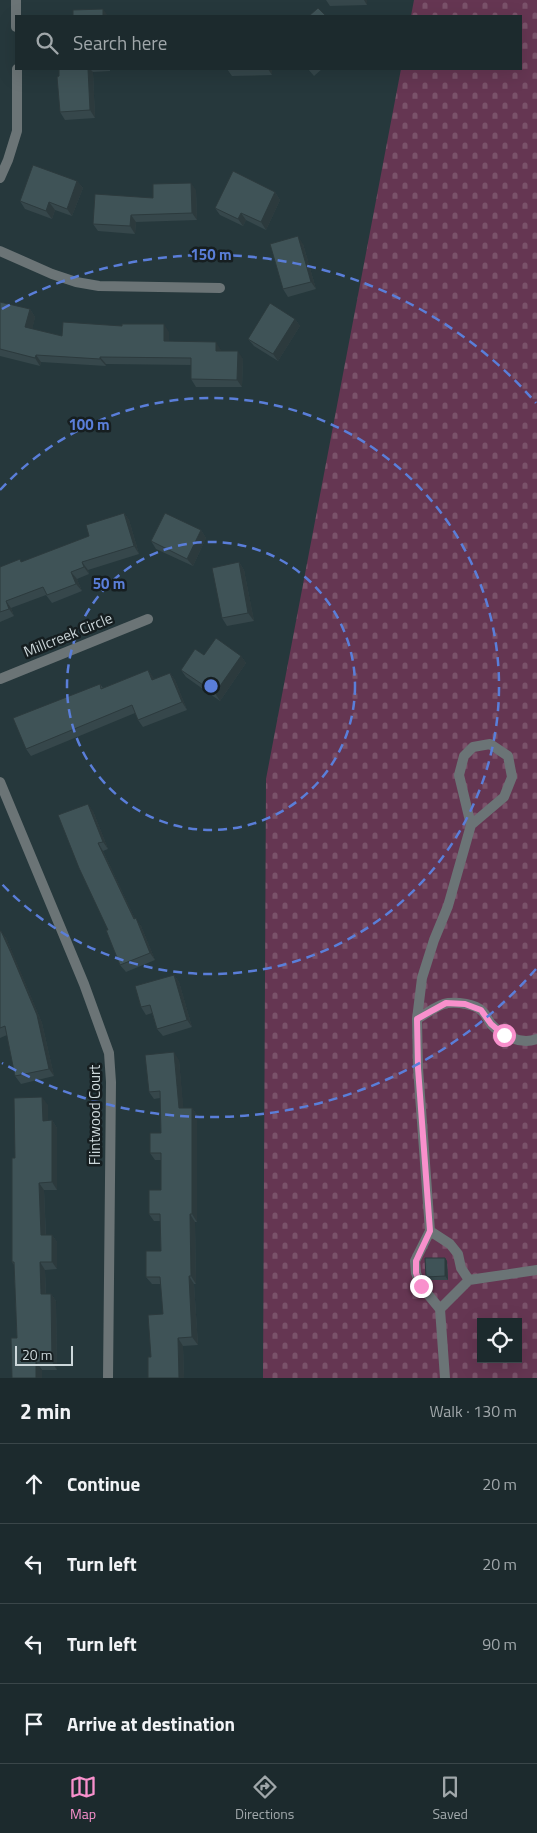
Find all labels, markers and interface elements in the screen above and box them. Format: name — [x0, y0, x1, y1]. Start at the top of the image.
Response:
search box — [15, 15, 522, 70]
text: Search here — [73, 28, 167, 57]
icon: search — [33, 29, 61, 57]
text: 150 m — [190, 243, 232, 266]
text: 100 m — [68, 413, 110, 436]
text: 50 m — [93, 572, 125, 595]
street label: Millcreek Circle — [20, 606, 116, 663]
centre of rings — [202, 677, 220, 695]
route start — [493, 1024, 516, 1047]
street label: Flintwood Court — [83, 1064, 106, 1165]
route end — [410, 1275, 433, 1298]
map controls — [477, 1318, 522, 1363]
button: locate — [477, 1318, 522, 1363]
scale bar — [15, 1343, 72, 1366]
text: 20 m — [22, 1344, 52, 1365]
text: 2 min — [20, 1395, 71, 1427]
text: Walk · 130 m — [429, 1399, 517, 1423]
text: Continue — [67, 1469, 140, 1498]
icon: ahead — [20, 1470, 48, 1498]
text: 20 m — [482, 1472, 517, 1496]
text: Turn left — [67, 1549, 137, 1578]
icon: left — [20, 1550, 48, 1578]
text: 20 m — [482, 1552, 517, 1576]
text: Turn left — [67, 1629, 137, 1658]
icon: left — [20, 1630, 48, 1658]
text: 90 m — [482, 1632, 517, 1656]
text: Arrive at destination — [67, 1709, 235, 1738]
icon: arrive — [20, 1710, 48, 1738]
tab: Map — [69, 1773, 97, 1824]
tab: Directions — [235, 1773, 294, 1824]
tab: Saved — [432, 1773, 468, 1824]

